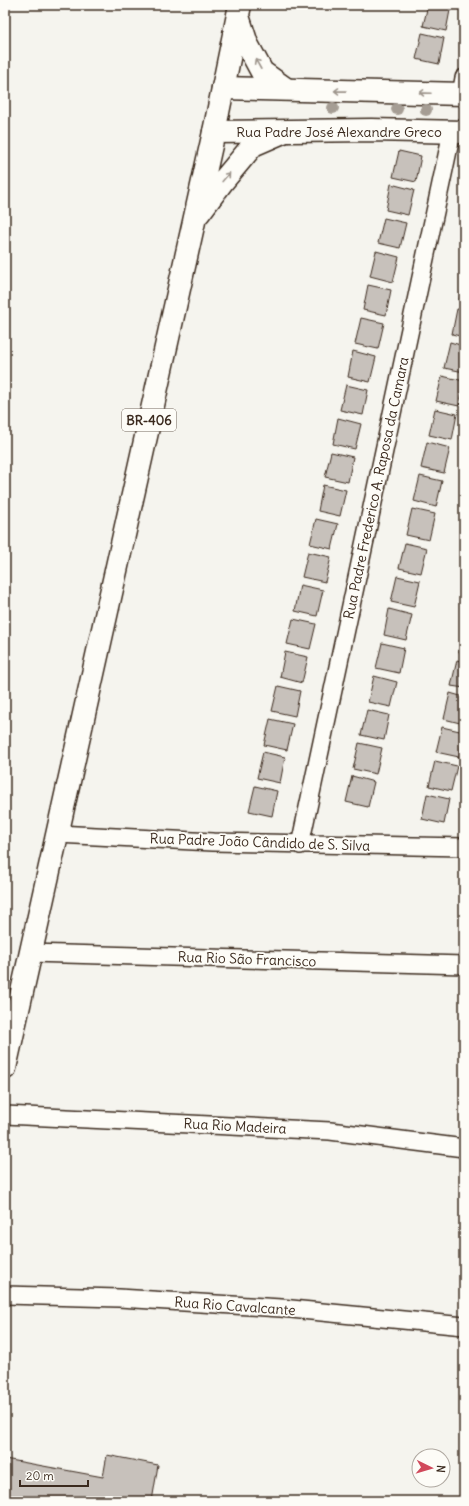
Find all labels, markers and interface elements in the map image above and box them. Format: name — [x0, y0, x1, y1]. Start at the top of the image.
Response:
one-way arrow — [253, 58, 261, 70]
one-way arrow — [334, 87, 347, 94]
one-way arrow — [419, 89, 432, 97]
street label: Rua Padre José Alexandre Greco — [236, 123, 442, 141]
one-way arrow — [222, 171, 231, 182]
street label: Rua Padre Frederico A. Raposa da Camara — [339, 355, 413, 621]
road number: BR-406 — [122, 409, 176, 431]
street label: Rua Padre João Cândido de S. Silva — [149, 829, 371, 855]
street label: Rua Rio São Francisco — [177, 948, 317, 970]
street label: Rua Rio Madeira — [183, 1114, 287, 1138]
street label: Rua Rio Cavalcante — [174, 1293, 296, 1319]
north arrow — [411, 1448, 451, 1488]
scale bar — [20, 1462, 88, 1488]
text: N — [434, 1464, 448, 1473]
text: 20 m — [26, 1468, 54, 1483]

